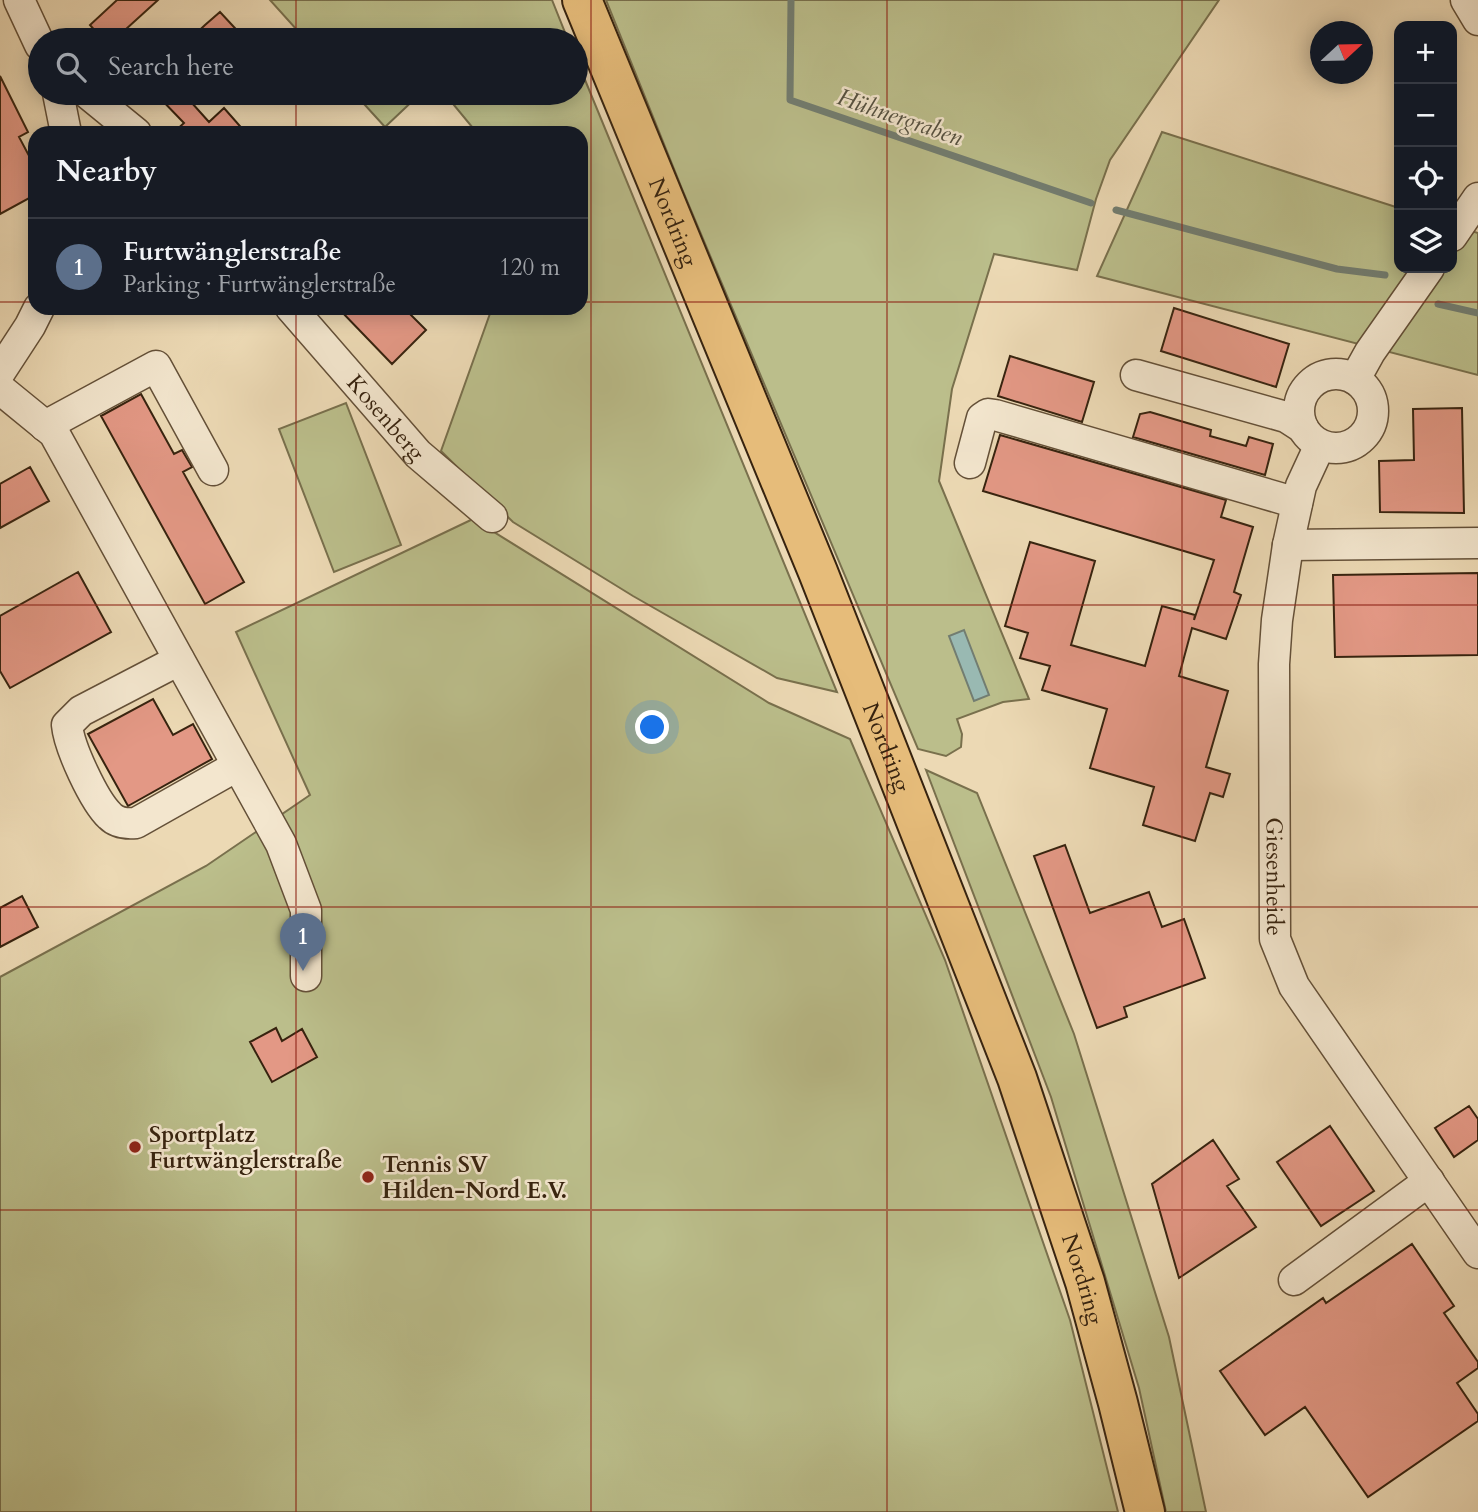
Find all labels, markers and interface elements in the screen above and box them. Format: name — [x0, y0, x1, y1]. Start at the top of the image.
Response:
north arrow — [1310, 21, 1373, 84]
map controls — [1394, 21, 1457, 273]
button: + — [1394, 21, 1457, 84]
search box — [28, 28, 588, 105]
icon: search — [52, 48, 90, 86]
text: Search here — [108, 49, 234, 84]
water label: Hühnergraben — [833, 81, 967, 154]
button: − — [1394, 84, 1457, 147]
button: locate — [1394, 147, 1457, 210]
text: Nearby — [56, 151, 157, 192]
street label: Nordring — [641, 173, 705, 271]
button: layers — [1394, 210, 1457, 273]
text: Furtwänglerstraße — [123, 234, 342, 269]
text: 1 — [73, 252, 85, 283]
text: 120 m — [499, 252, 560, 283]
text: Parking · Furtwänglerstraße — [123, 269, 396, 300]
street label: Kosenberg — [340, 368, 432, 468]
street label: Nordring — [855, 698, 918, 797]
your location — [635, 710, 669, 744]
street label: Giesenheide — [1259, 817, 1290, 936]
pin: 1 — [280, 913, 326, 971]
place label: Sportplatz Furtwänglerstraße — [149, 1119, 342, 1176]
marker: Sportplatz Furtwänglerstraße — [127, 1139, 143, 1155]
place label: Tennis SV Hilden-Nord E.V. — [382, 1149, 567, 1206]
marker: Tennis SV Hilden-Nord E.V. — [360, 1169, 376, 1185]
street label: Nordring — [1054, 1230, 1111, 1328]

